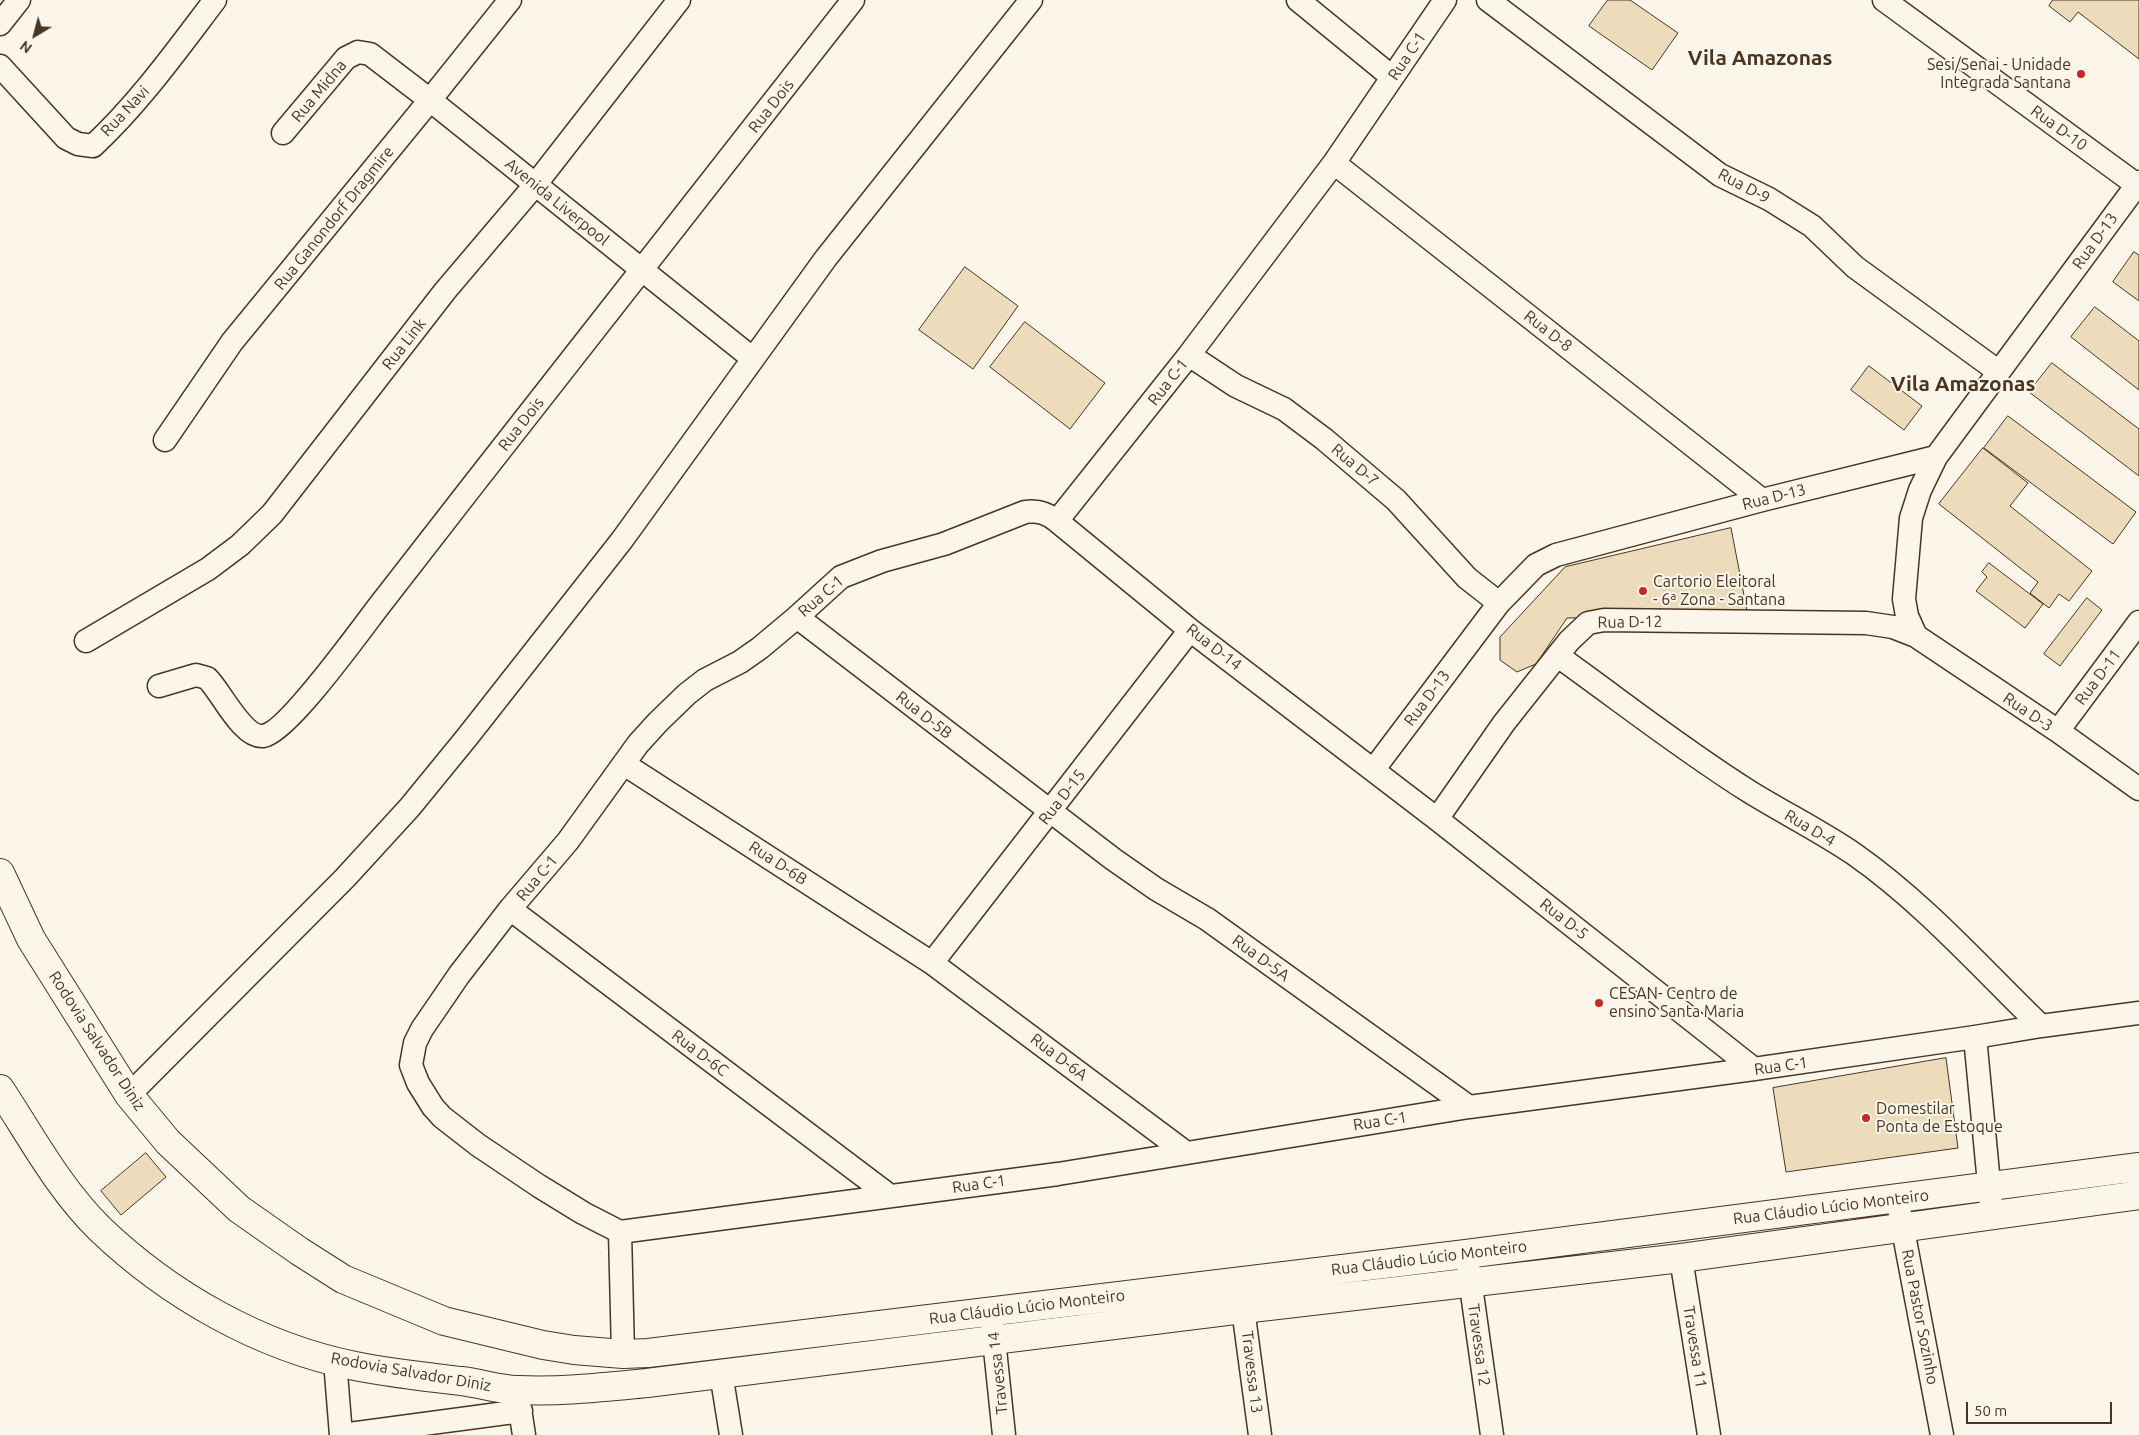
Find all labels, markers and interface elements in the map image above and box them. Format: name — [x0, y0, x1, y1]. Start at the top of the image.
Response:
north arrow — [10, 10, 60, 60]
street label: Rua C-1 — [1384, 28, 1430, 84]
text: N — [17, 37, 35, 57]
district label: Vila Amazonas — [1688, 45, 1832, 71]
place label: Sesi/Senai - Unidade Integrada Santana — [1927, 55, 2071, 93]
street label: Rua Midna — [287, 56, 351, 126]
marker: Sesi/Senai - Unidade Integrada Santana — [2075, 68, 2087, 80]
street label: Rua Dois — [744, 75, 798, 137]
street label: Rua Navi — [97, 82, 153, 140]
street label: Rua D-10 — [2027, 101, 2091, 155]
street label: Rua Ganondorf Dragmire — [270, 142, 398, 294]
street label: Avenida Liverpool — [501, 154, 613, 250]
street label: Rua D-9 — [1715, 164, 1773, 208]
street label: Rua D-13 — [2068, 209, 2122, 273]
street label: Rua D-8 — [1520, 306, 1576, 356]
street label: Rua Link — [378, 314, 430, 374]
street label: Rua C-1 — [1144, 355, 1192, 409]
district label: Vila Amazonas — [1891, 371, 2035, 397]
street label: Rua Dois — [494, 393, 548, 455]
street label: Rua D-7 — [1327, 440, 1383, 490]
street label: Rua D-13 — [1740, 480, 1808, 514]
street label: Rua C-1 — [794, 571, 848, 621]
place label: Cartorio Eleitoral - 6ª Zona - Santana — [1653, 572, 1785, 610]
marker: Cartorio Eleitoral - 6ª Zona - Santana — [1637, 585, 1649, 597]
street label: Rua D-12 — [1597, 612, 1663, 632]
street label: Rua D-14 — [1182, 619, 1246, 675]
street label: Rua D-11 — [2071, 645, 2125, 709]
street label: Rua D-13 — [1400, 666, 1454, 730]
street label: Rua D-5B — [892, 687, 956, 743]
street label: Rua D-3 — [1999, 688, 2057, 736]
street label: Rua D-15 — [1034, 765, 1090, 829]
street label: Rua D-4 — [1781, 805, 1839, 851]
street label: Rua D-6B — [745, 837, 811, 889]
street label: Rua C-1 — [512, 851, 562, 905]
street label: Rua D-5 — [1536, 894, 1592, 944]
street label: Rua D-5A — [1229, 931, 1293, 985]
street label: Rodovia Salvador Diniz — [45, 968, 149, 1114]
place label: CESAN- Centro de ensino Santa Maria — [1609, 984, 1744, 1022]
marker: CESAN- Centro de ensino Santa Maria — [1593, 997, 1605, 1009]
street label: Rua D-6C — [668, 1026, 732, 1080]
street label: Rua D-6A — [1027, 1029, 1091, 1085]
street label: Rua C-1 — [1753, 1053, 1809, 1079]
place label: Domestilar Ponta de Estoque — [1876, 1099, 2003, 1137]
street label: Rua C-1 — [1352, 1107, 1408, 1135]
marker: Domestilar Ponta de Estoque — [1860, 1112, 1872, 1124]
street label: Rua C-1 — [951, 1171, 1007, 1197]
street label: Rua Cláudio Lúcio Monteiro — [1732, 1185, 1930, 1229]
street label: Rua Cláudio Lúcio Monteiro — [1330, 1236, 1528, 1280]
street label: Rua Pastor Sozinho — [1897, 1248, 1943, 1386]
street label: Rua Cláudio Lúcio Monteiro — [928, 1285, 1126, 1329]
street label: Travessa 12 — [1464, 1303, 1494, 1387]
street label: Travessa 11 — [1679, 1304, 1711, 1390]
street label: Travessa 13 — [1237, 1330, 1267, 1414]
street label: Travessa 14 — [984, 1331, 1012, 1415]
street label: Rodovia Salvador Diniz — [329, 1348, 493, 1396]
scale bar — [1969, 1392, 2115, 1424]
text: 50 m — [1974, 1402, 2007, 1419]

